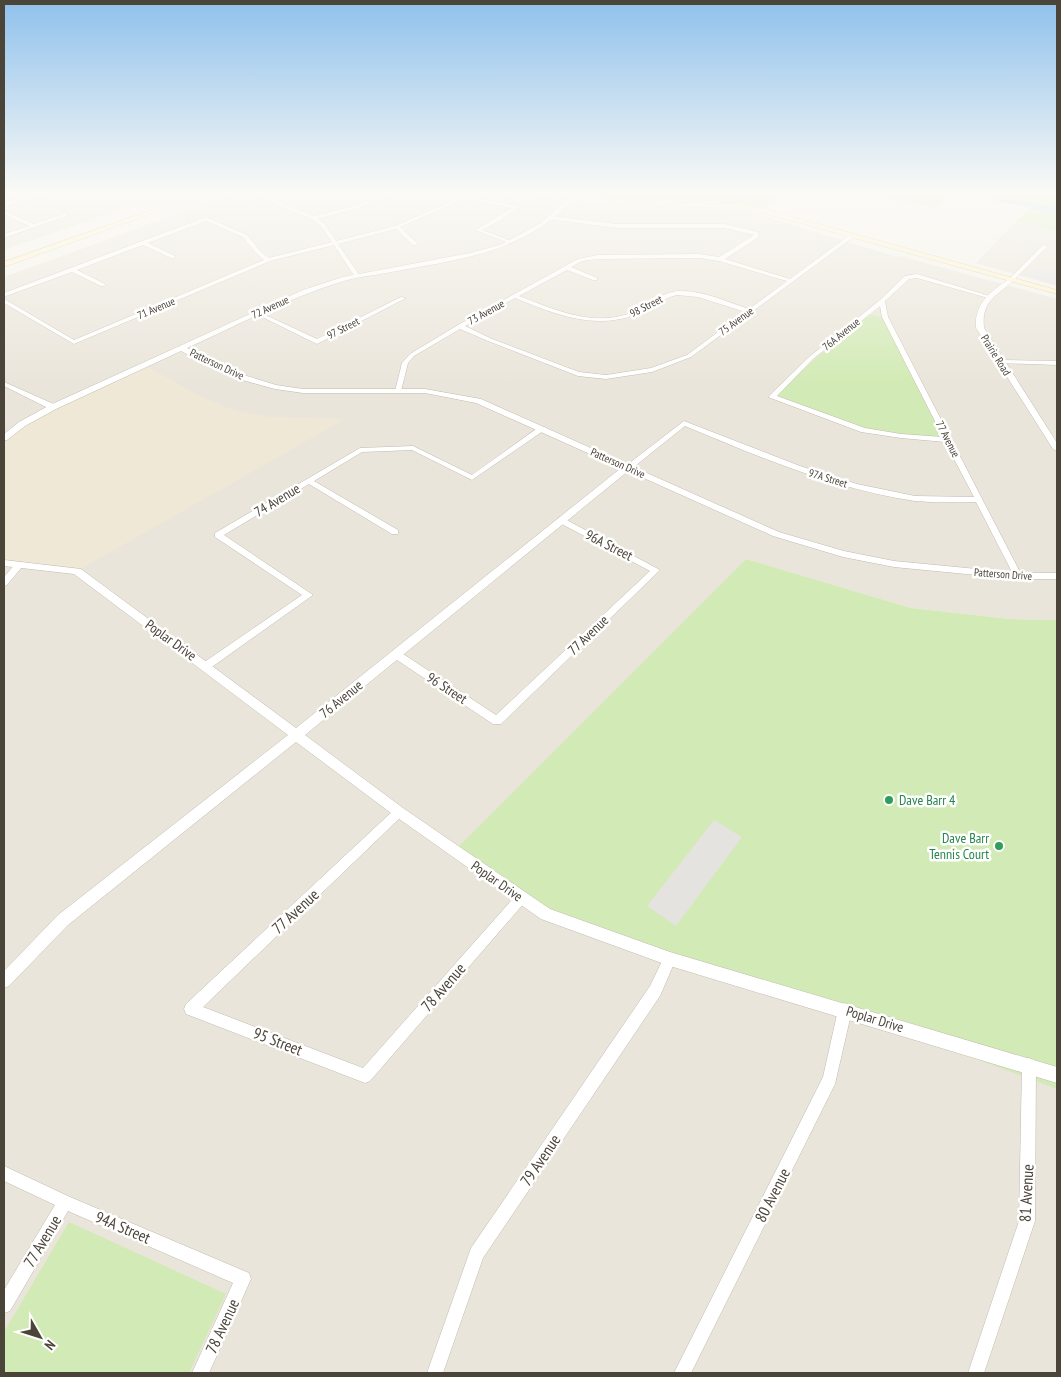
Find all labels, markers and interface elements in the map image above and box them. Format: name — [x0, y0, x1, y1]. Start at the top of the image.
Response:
street label: 72 Avenue — [249, 292, 291, 322]
street label: 98 Street — [627, 292, 665, 320]
street label: 71 Avenue — [135, 294, 177, 322]
street label: 73 Avenue — [465, 296, 507, 328]
street label: 75 Avenue — [716, 303, 757, 338]
street label: 97 Street — [324, 314, 362, 342]
street label: 76A Avenue — [819, 314, 863, 353]
street label: Prairie Road — [978, 332, 1014, 378]
street label: Patterson Drive — [188, 345, 247, 383]
street label: 77 Avenue — [933, 418, 963, 460]
street label: Patterson Drive — [589, 445, 648, 481]
street label: 97A Street — [807, 466, 849, 490]
street label: 74 Avenue — [251, 479, 304, 521]
street label: 96A Street — [582, 525, 636, 565]
street label: Patterson Drive — [973, 565, 1033, 583]
street label: 77 Avenue — [564, 611, 612, 659]
street label: Poplar Drive — [142, 615, 200, 665]
street label: 96 Street — [423, 668, 471, 708]
street label: 76 Avenue — [316, 676, 366, 722]
place label: Dave Barr 4 — [899, 791, 956, 809]
marker: Dave Barr 4 — [883, 794, 895, 806]
place label: Dave Barr Tennis Court — [929, 829, 989, 863]
marker: Dave Barr Tennis Court — [993, 840, 1005, 852]
street label: Poplar Drive — [468, 857, 527, 905]
street label: 77 Avenue — [267, 884, 323, 938]
street label: 78 Avenue — [416, 959, 470, 1015]
street label: Poplar Drive — [844, 1002, 906, 1036]
street label: 95 Street — [251, 1023, 306, 1060]
street label: 79 Avenue — [516, 1130, 564, 1190]
street label: 81 Avenue — [1015, 1164, 1037, 1222]
street label: 80 Avenue — [750, 1165, 794, 1225]
street label: 94A Street — [92, 1206, 154, 1248]
street label: 77 Avenue — [19, 1211, 65, 1271]
street label: 78 Avenue — [201, 1296, 243, 1356]
north arrow — [15, 1312, 65, 1362]
text: N — [41, 1337, 59, 1354]

